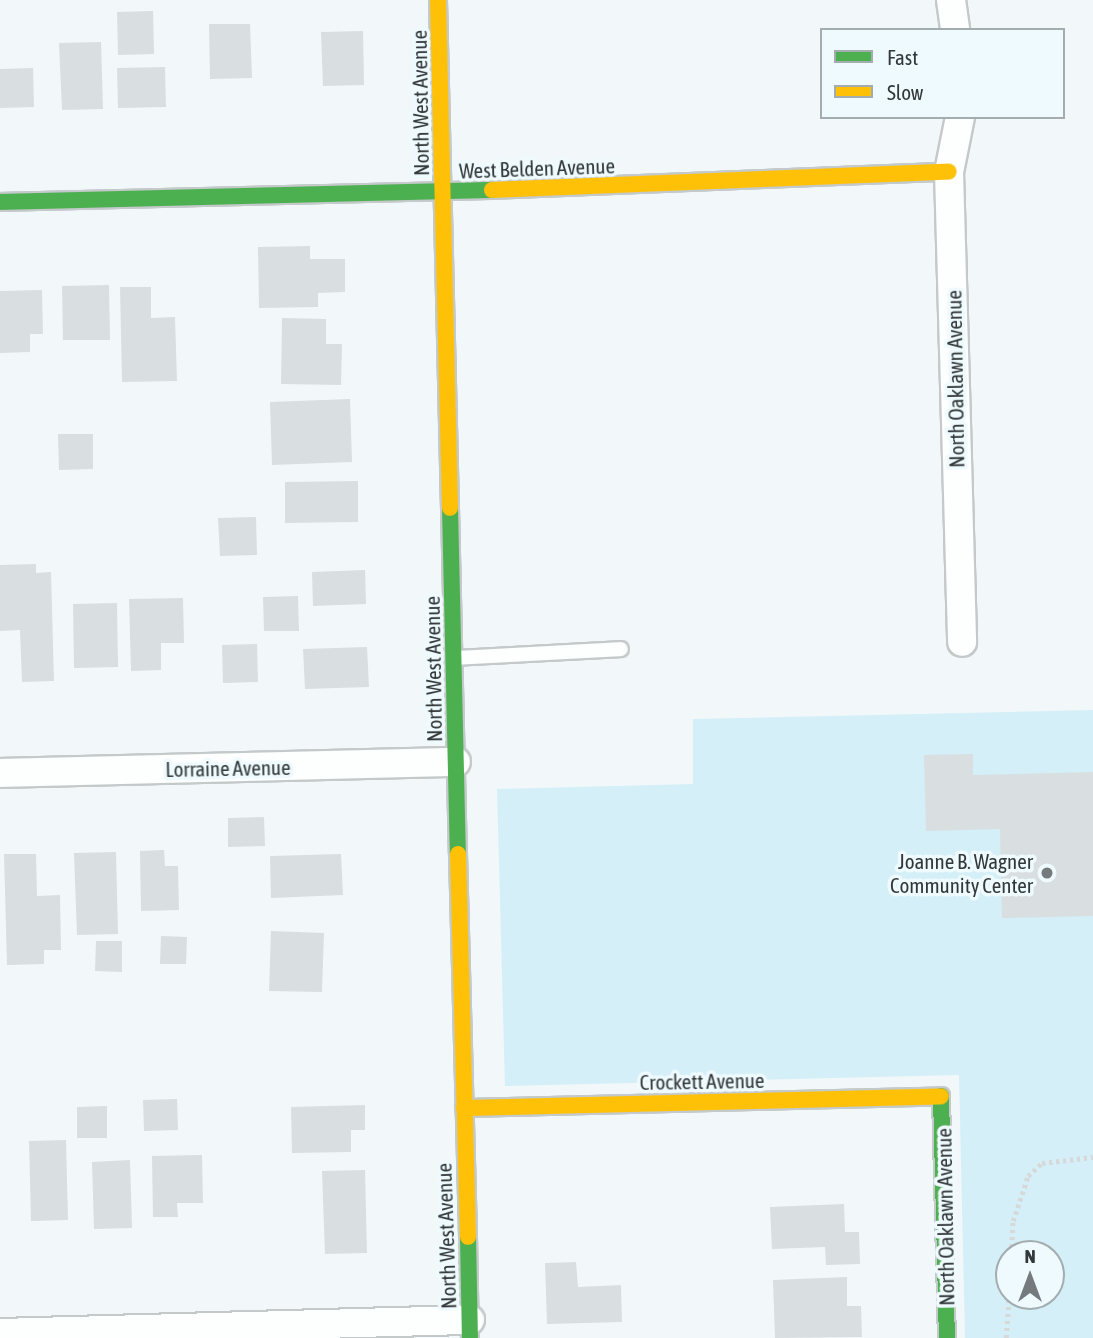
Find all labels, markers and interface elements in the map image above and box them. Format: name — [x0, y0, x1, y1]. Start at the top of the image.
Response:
legend — [820, 28, 1065, 119]
street label: North West Avenue — [406, 30, 434, 176]
text: Fast — [887, 45, 918, 69]
text: Slow — [887, 80, 923, 104]
street label: West Belden Avenue — [459, 153, 615, 183]
street label: North Oaklawn Avenue — [941, 290, 969, 468]
street label: North West Avenue — [419, 596, 447, 742]
street label: Lorraine Avenue — [165, 754, 291, 782]
place label: Joanne B. Wagner Community Center — [890, 848, 1033, 898]
marker: Joanne B. Wagner Community Center — [1039, 865, 1055, 881]
street label: Crockett Avenue — [639, 1067, 765, 1095]
street label: North Oaklawn Avenue — [931, 1128, 959, 1306]
street label: North West Avenue — [431, 1163, 461, 1309]
north arrow — [995, 1240, 1065, 1310]
text: N — [1024, 1245, 1036, 1267]

